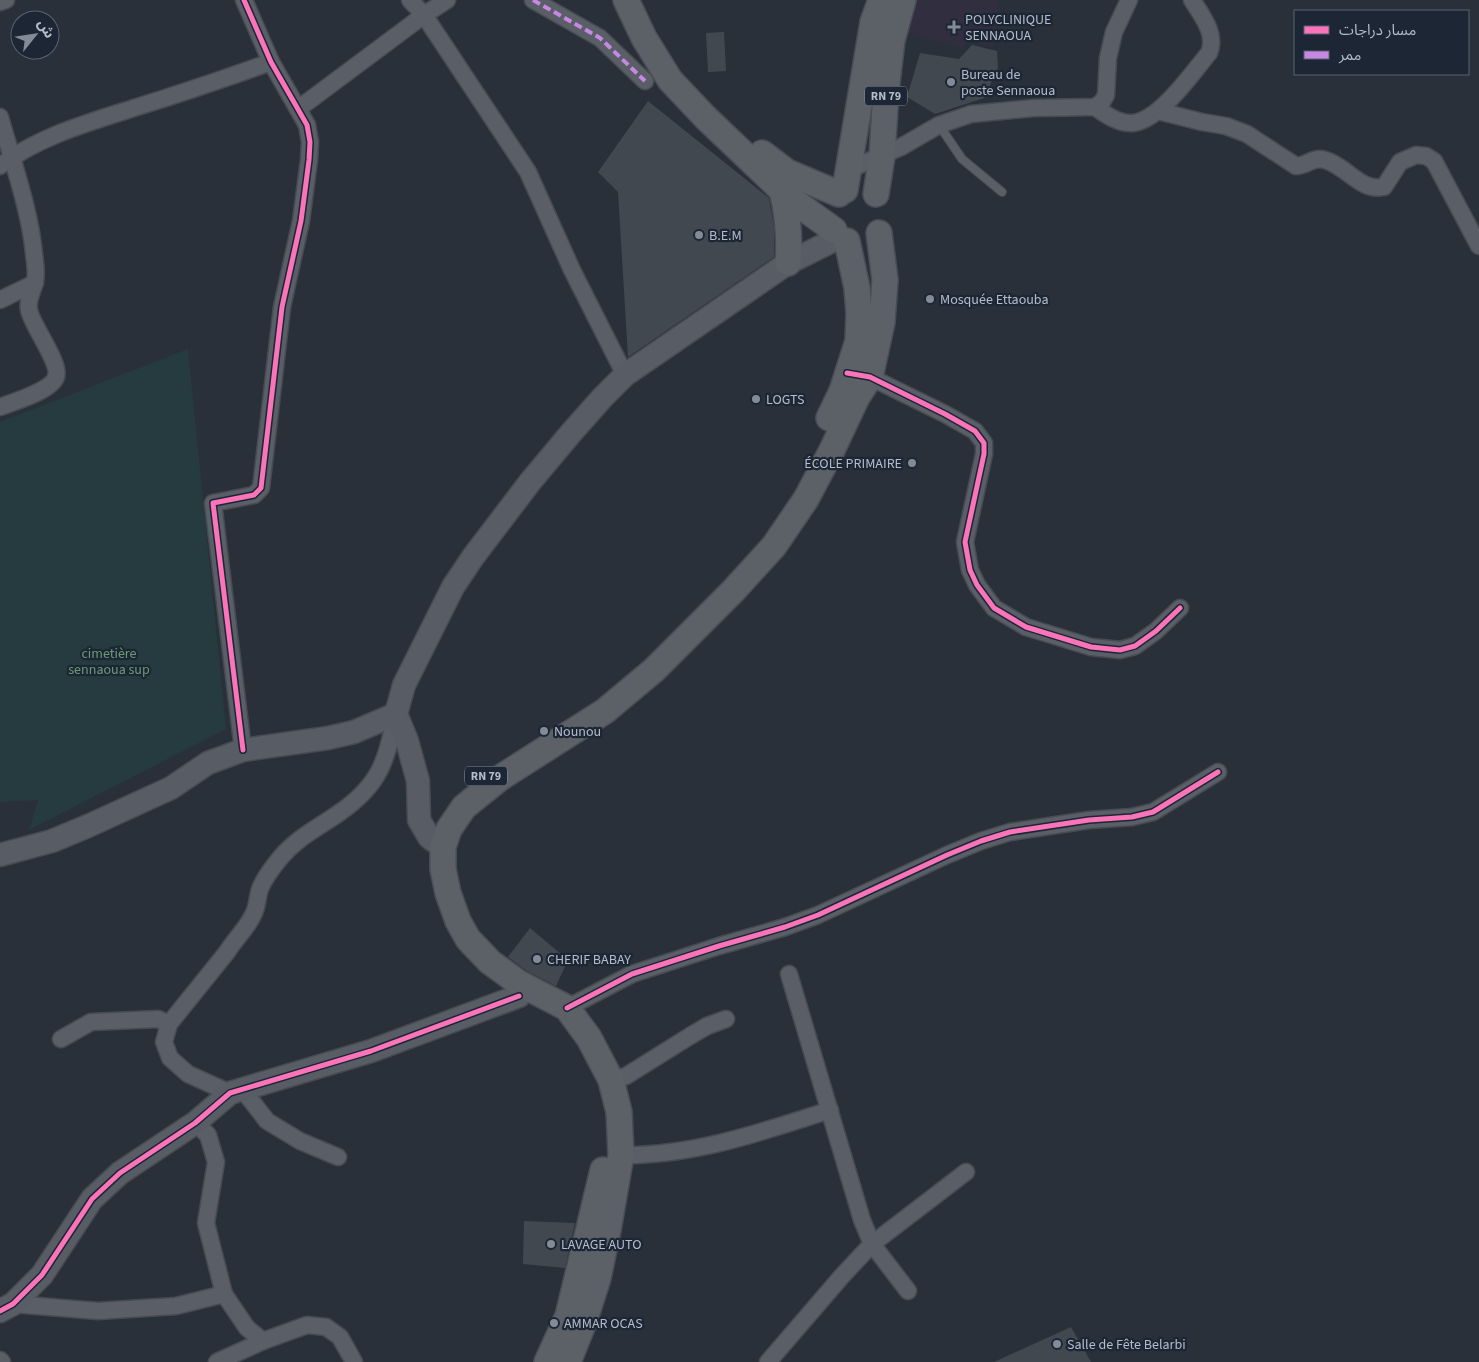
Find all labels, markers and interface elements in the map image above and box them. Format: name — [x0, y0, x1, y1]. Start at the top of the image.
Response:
north arrow — [10, 10, 60, 60]
place label: POLYCLINIQUE SENNAOUA — [965, 10, 1051, 46]
legend — [1294, 10, 1469, 75]
text: ش — [32, 16, 59, 42]
marker: POLYCLINIQUE SENNAOUA — [947, 20, 961, 34]
text: مسار دراجات — [1339, 20, 1416, 41]
text: ممر — [1338, 45, 1362, 66]
place label: Bureau de poste Sennaoua — [961, 65, 1055, 101]
marker: Bureau de poste Sennaoua — [945, 76, 957, 88]
road number: RN 79 — [865, 86, 907, 105]
place label: B.E.M — [709, 226, 742, 246]
marker: B.E.M — [693, 229, 705, 241]
place label: Mosquée Ettaouba — [940, 290, 1048, 310]
marker: Mosquée Ettaouba — [924, 293, 936, 305]
place label: LOGTS — [766, 390, 805, 410]
marker: LOGTS — [750, 393, 762, 405]
place label: ÉCOLE PRIMAIRE — [804, 454, 902, 474]
marker: ÉCOLE PRIMAIRE — [906, 457, 918, 469]
park label: cimetière sennaoua sup — [68, 644, 150, 680]
place label: Nounou — [554, 722, 601, 742]
marker: Nounou — [538, 725, 550, 737]
road number: RN 79 — [465, 766, 507, 786]
place label: CHERIF BABAY — [547, 950, 631, 970]
marker: CHERIF BABAY — [531, 953, 543, 965]
place label: LAVAGE AUTO — [561, 1235, 641, 1255]
marker: LAVAGE AUTO — [545, 1238, 557, 1250]
place label: AMMAR OCAS — [564, 1314, 643, 1334]
marker: AMMAR OCAS — [548, 1317, 560, 1329]
place label: Salle de Fête Belarbi — [1067, 1335, 1186, 1355]
marker: Salle de Fête Belarbi — [1051, 1338, 1063, 1350]

